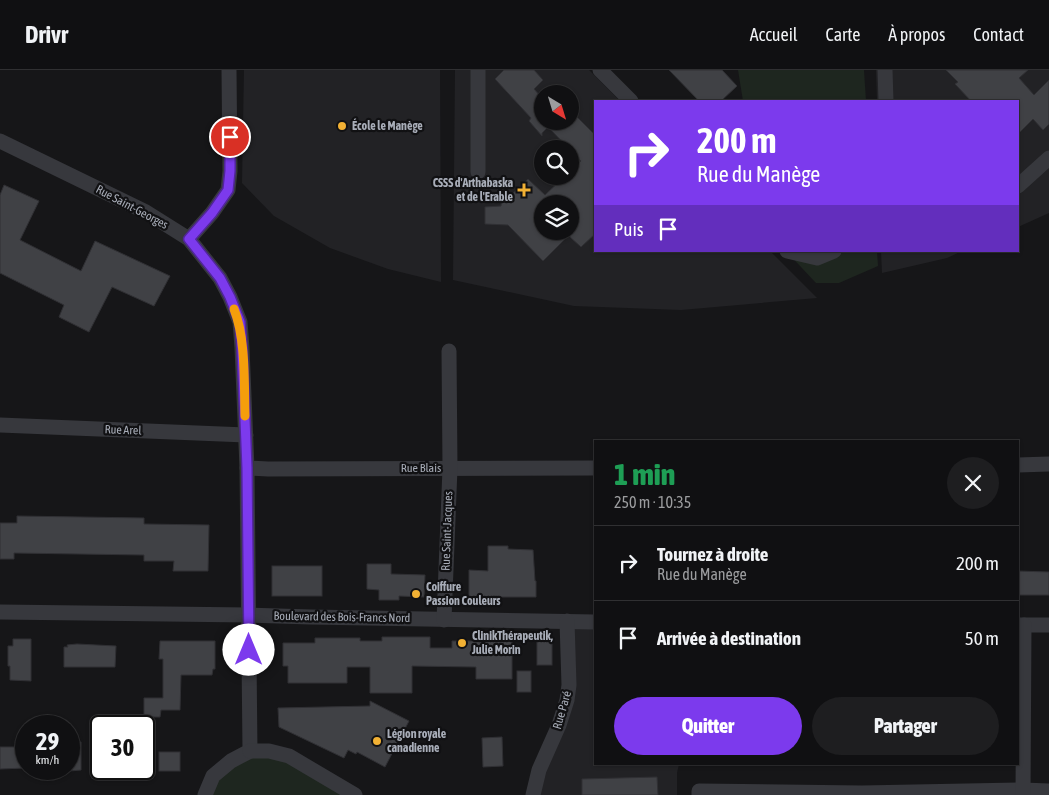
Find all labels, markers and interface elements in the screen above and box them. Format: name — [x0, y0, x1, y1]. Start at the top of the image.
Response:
text: Drivr — [25, 21, 68, 48]
text: Accueil — [750, 24, 798, 45]
text: Carte — [826, 24, 860, 45]
text: À propos — [888, 24, 945, 45]
text: Contact — [973, 24, 1024, 45]
north arrow — [534, 85, 579, 130]
map controls — [534, 85, 579, 240]
pin — [209, 116, 251, 158]
place label: École le Manège — [352, 118, 423, 133]
marker: École le Manège — [336, 120, 348, 132]
icon: right — [614, 120, 679, 185]
text: 200 m — [697, 120, 776, 160]
icon: arrive — [216, 123, 244, 151]
button: search — [534, 140, 579, 185]
text: Rue du Manège — [697, 161, 820, 187]
place label: CSSS d'Arthabaska et de l'Erable — [433, 176, 514, 204]
street label: Rue Saint-Georges — [94, 182, 170, 232]
marker: CSSS d'Arthabaska et de l'Erable — [517, 183, 531, 197]
button: layers — [534, 195, 579, 240]
icon: arrive — [654, 215, 682, 243]
text: Puis — [614, 218, 644, 240]
street label: Rue Arel — [104, 422, 143, 438]
text: 1 min — [614, 457, 675, 491]
button: close — [947, 457, 999, 509]
street label: Rue Blais — [401, 461, 441, 475]
street label: Rue Saint-Jacques — [439, 491, 455, 571]
text: 250 m · 10:35 — [614, 493, 691, 511]
text: Tournez à droite — [657, 543, 768, 565]
icon: right — [614, 549, 642, 577]
text: 200 m — [956, 552, 999, 574]
text: Rue du Manège — [657, 565, 747, 583]
place label: Coiffure Passion Couleurs — [426, 580, 501, 608]
marker: Coiffure Passion Couleurs — [410, 588, 422, 600]
street label: Boulevard des Bois-Francs Nord — [274, 609, 410, 625]
position arrow — [222, 623, 274, 675]
icon: arrive — [614, 624, 642, 652]
text: Arrivée à destination — [657, 627, 801, 649]
text: 50 m — [965, 627, 999, 649]
place label: ClinikThérapeutik, Julie Morin — [471, 629, 553, 657]
marker: ClinikThérapeutik, Julie Morin — [456, 637, 468, 649]
street label: Rue Paré — [550, 689, 574, 731]
button: Quitter — [614, 697, 802, 755]
button: Partager — [812, 697, 999, 755]
speed limit sign: 30 — [90, 715, 155, 780]
text: 29 — [36, 727, 59, 755]
place label: Légion royale canadienne — [387, 727, 447, 755]
marker: Légion royale canadienne — [371, 735, 383, 747]
text: km/h — [36, 753, 59, 767]

